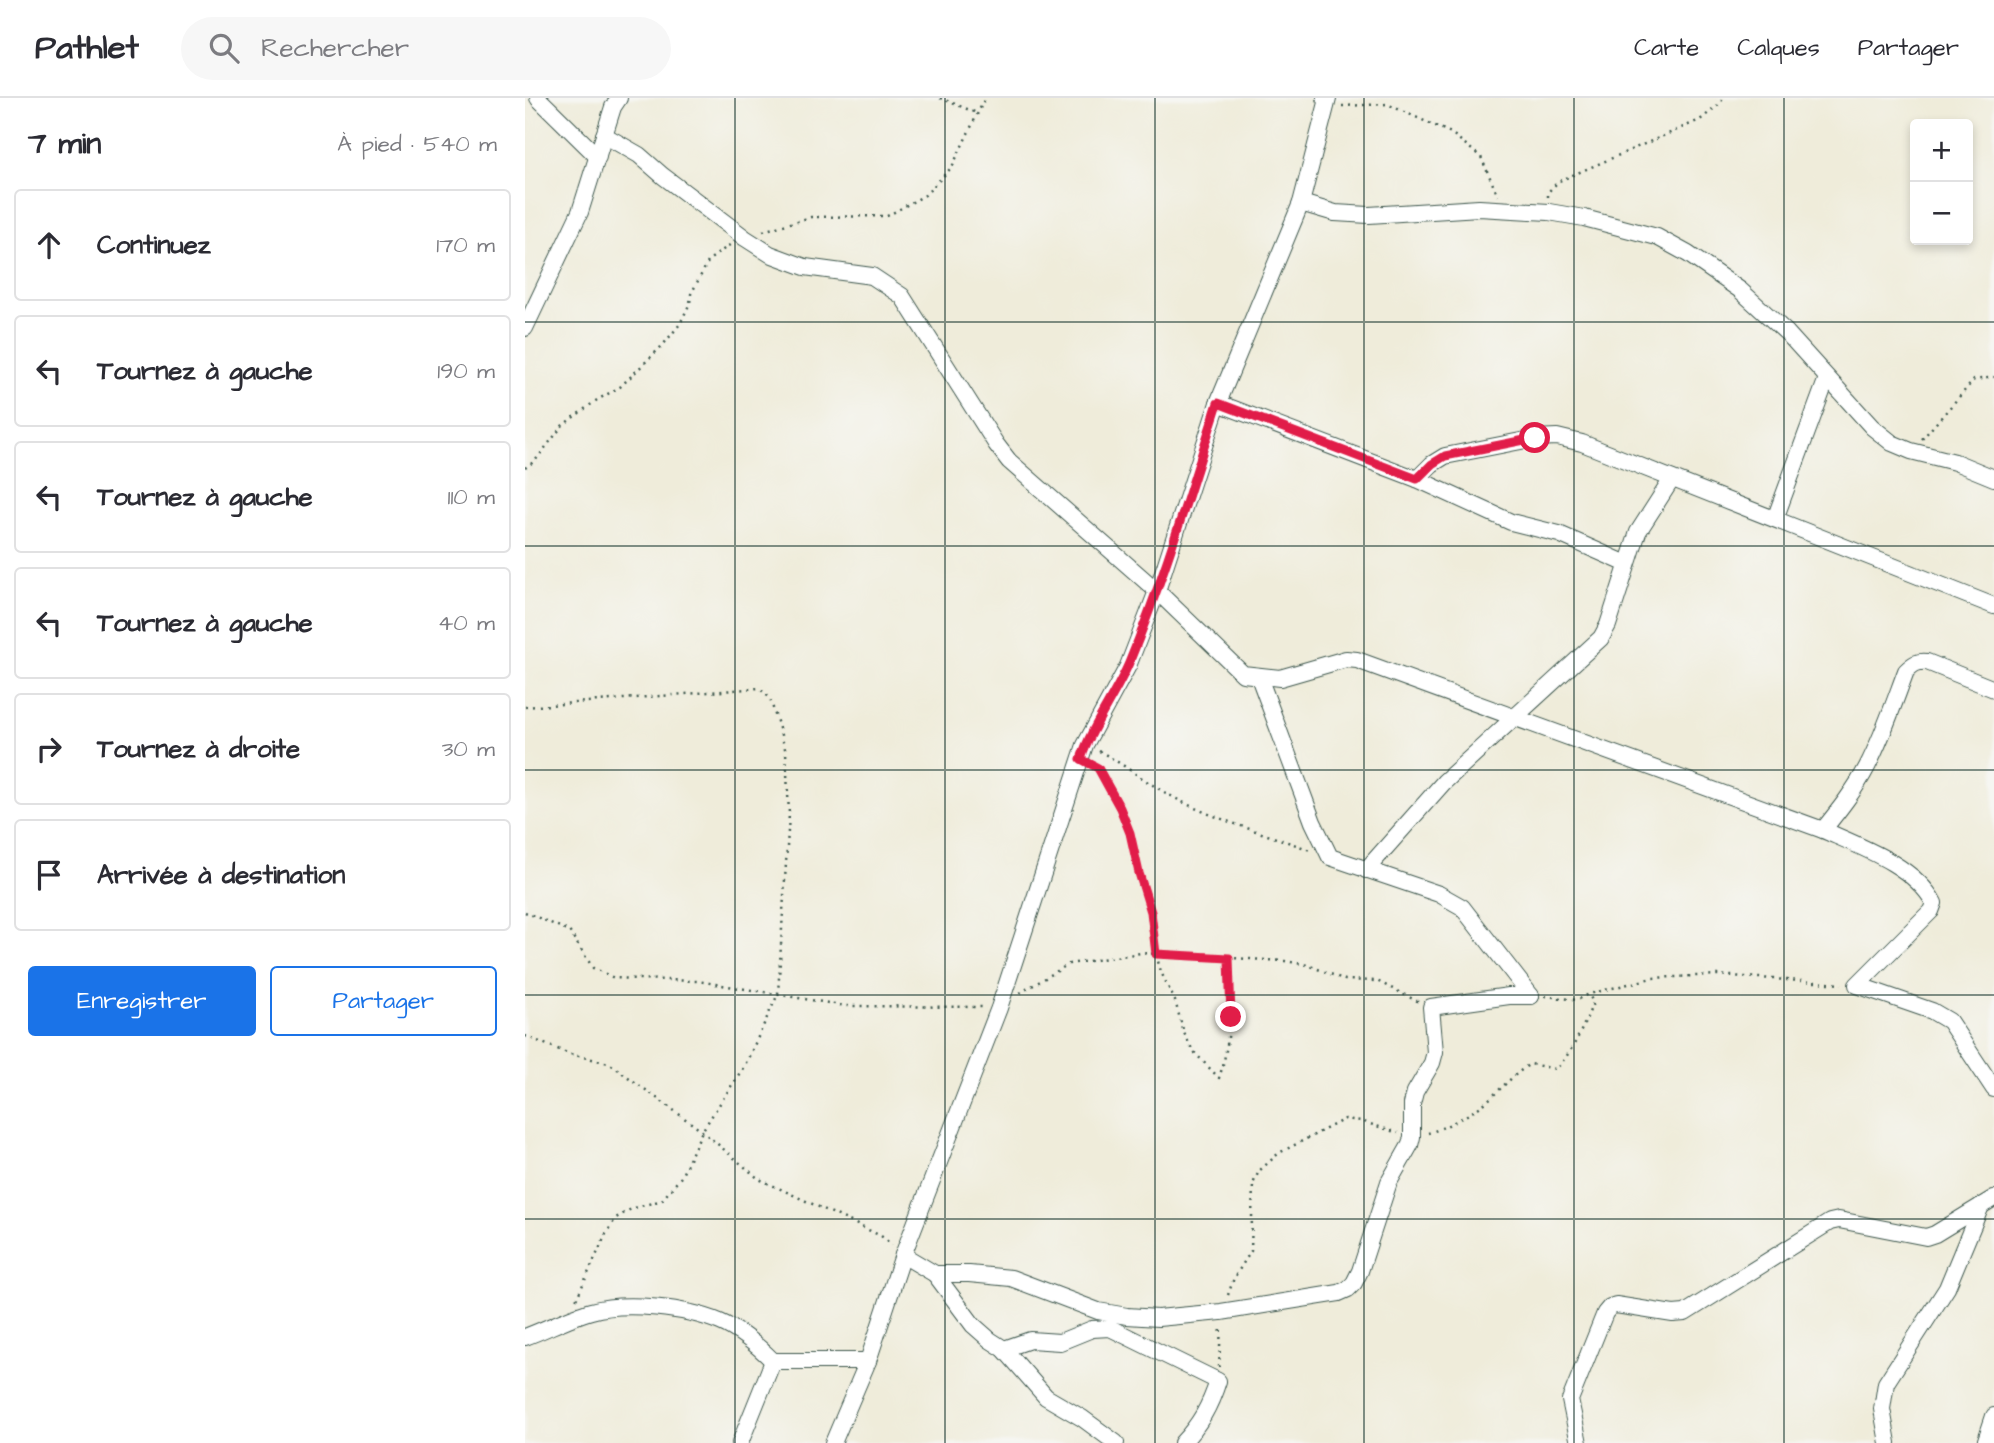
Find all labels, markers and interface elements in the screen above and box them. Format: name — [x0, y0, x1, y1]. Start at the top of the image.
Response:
search box — [181, 17, 671, 80]
text: Pathlet — [35, 25, 139, 71]
icon: search — [205, 29, 243, 67]
text: Rechercher — [261, 30, 409, 66]
text: Carte — [1634, 31, 1699, 65]
text: Calques — [1737, 31, 1820, 65]
text: Partager — [1858, 31, 1959, 65]
map controls — [1910, 119, 1973, 245]
button: + — [1910, 119, 1973, 182]
text: 7 min — [28, 123, 101, 165]
text: À pied · 540 m — [337, 128, 497, 160]
button: − — [1910, 182, 1973, 245]
icon: ahead — [30, 226, 68, 264]
text: Continuez — [97, 227, 211, 263]
text: 170 m — [436, 229, 495, 261]
icon: left — [30, 352, 68, 390]
text: Tournez à gauche — [97, 353, 313, 389]
text: 190 m — [437, 355, 495, 387]
route start — [1519, 422, 1550, 453]
icon: left — [30, 478, 68, 516]
text: Tournez à gauche — [97, 479, 313, 515]
text: 110 m — [447, 481, 495, 513]
icon: left — [30, 604, 68, 642]
text: Tournez à gauche — [97, 605, 313, 641]
text: 40 m — [438, 607, 495, 639]
icon: right — [30, 730, 68, 768]
text: Tournez à droite — [97, 731, 300, 767]
text: 30 m — [442, 733, 495, 765]
icon: arrive — [30, 856, 68, 894]
text: Arrivée à destination — [97, 857, 345, 893]
button: Enregistrer — [28, 966, 256, 1036]
button: Partager — [270, 966, 497, 1036]
route end — [1215, 1001, 1246, 1032]

